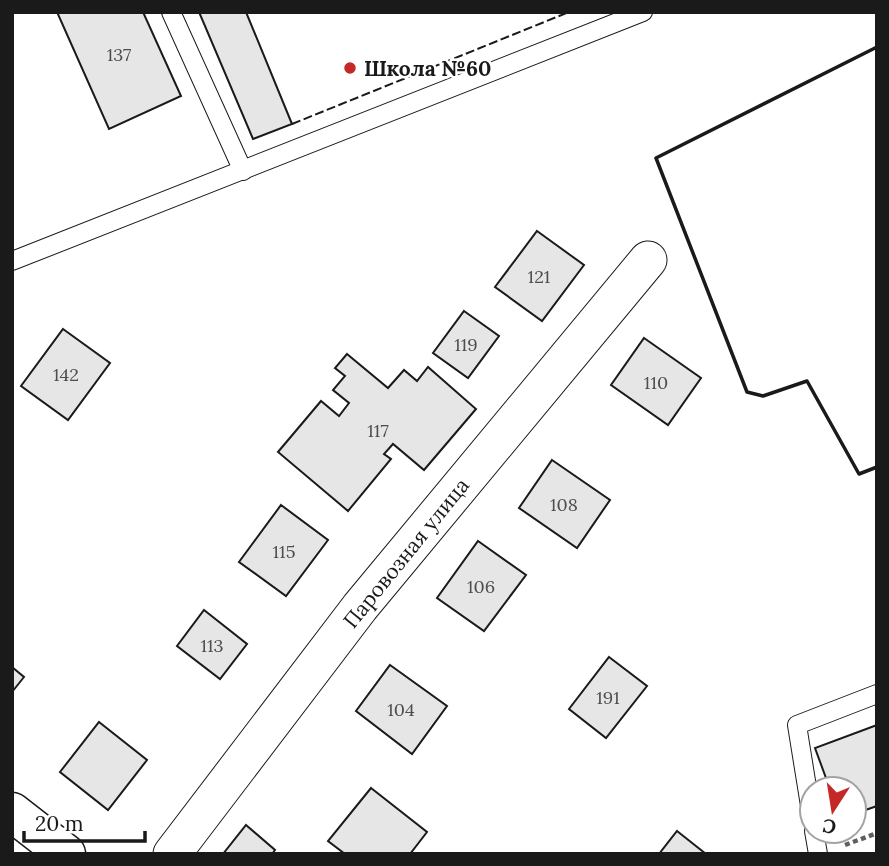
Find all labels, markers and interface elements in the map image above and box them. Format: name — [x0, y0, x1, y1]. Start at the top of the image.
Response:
house number: 137 — [107, 43, 131, 66]
place label: Школа №60 — [364, 55, 491, 82]
marker: Школа №60 — [342, 60, 358, 76]
house number: 121 — [528, 265, 550, 288]
house number: 119 — [454, 333, 478, 356]
house number: 142 — [53, 363, 79, 386]
house number: 110 — [644, 371, 668, 394]
house number: 117 — [367, 419, 389, 442]
street label: Паровозная улица — [337, 472, 475, 634]
house number: 108 — [550, 493, 578, 516]
house number: 115 — [273, 540, 295, 563]
house number: 106 — [467, 575, 495, 598]
house number: 113 — [200, 634, 224, 657]
house number: 191 — [596, 686, 620, 709]
house number: 104 — [387, 698, 415, 721]
north arrow — [798, 775, 868, 845]
scale bar — [24, 800, 145, 844]
text: 20 m — [35, 810, 84, 837]
text: С — [821, 814, 838, 840]

